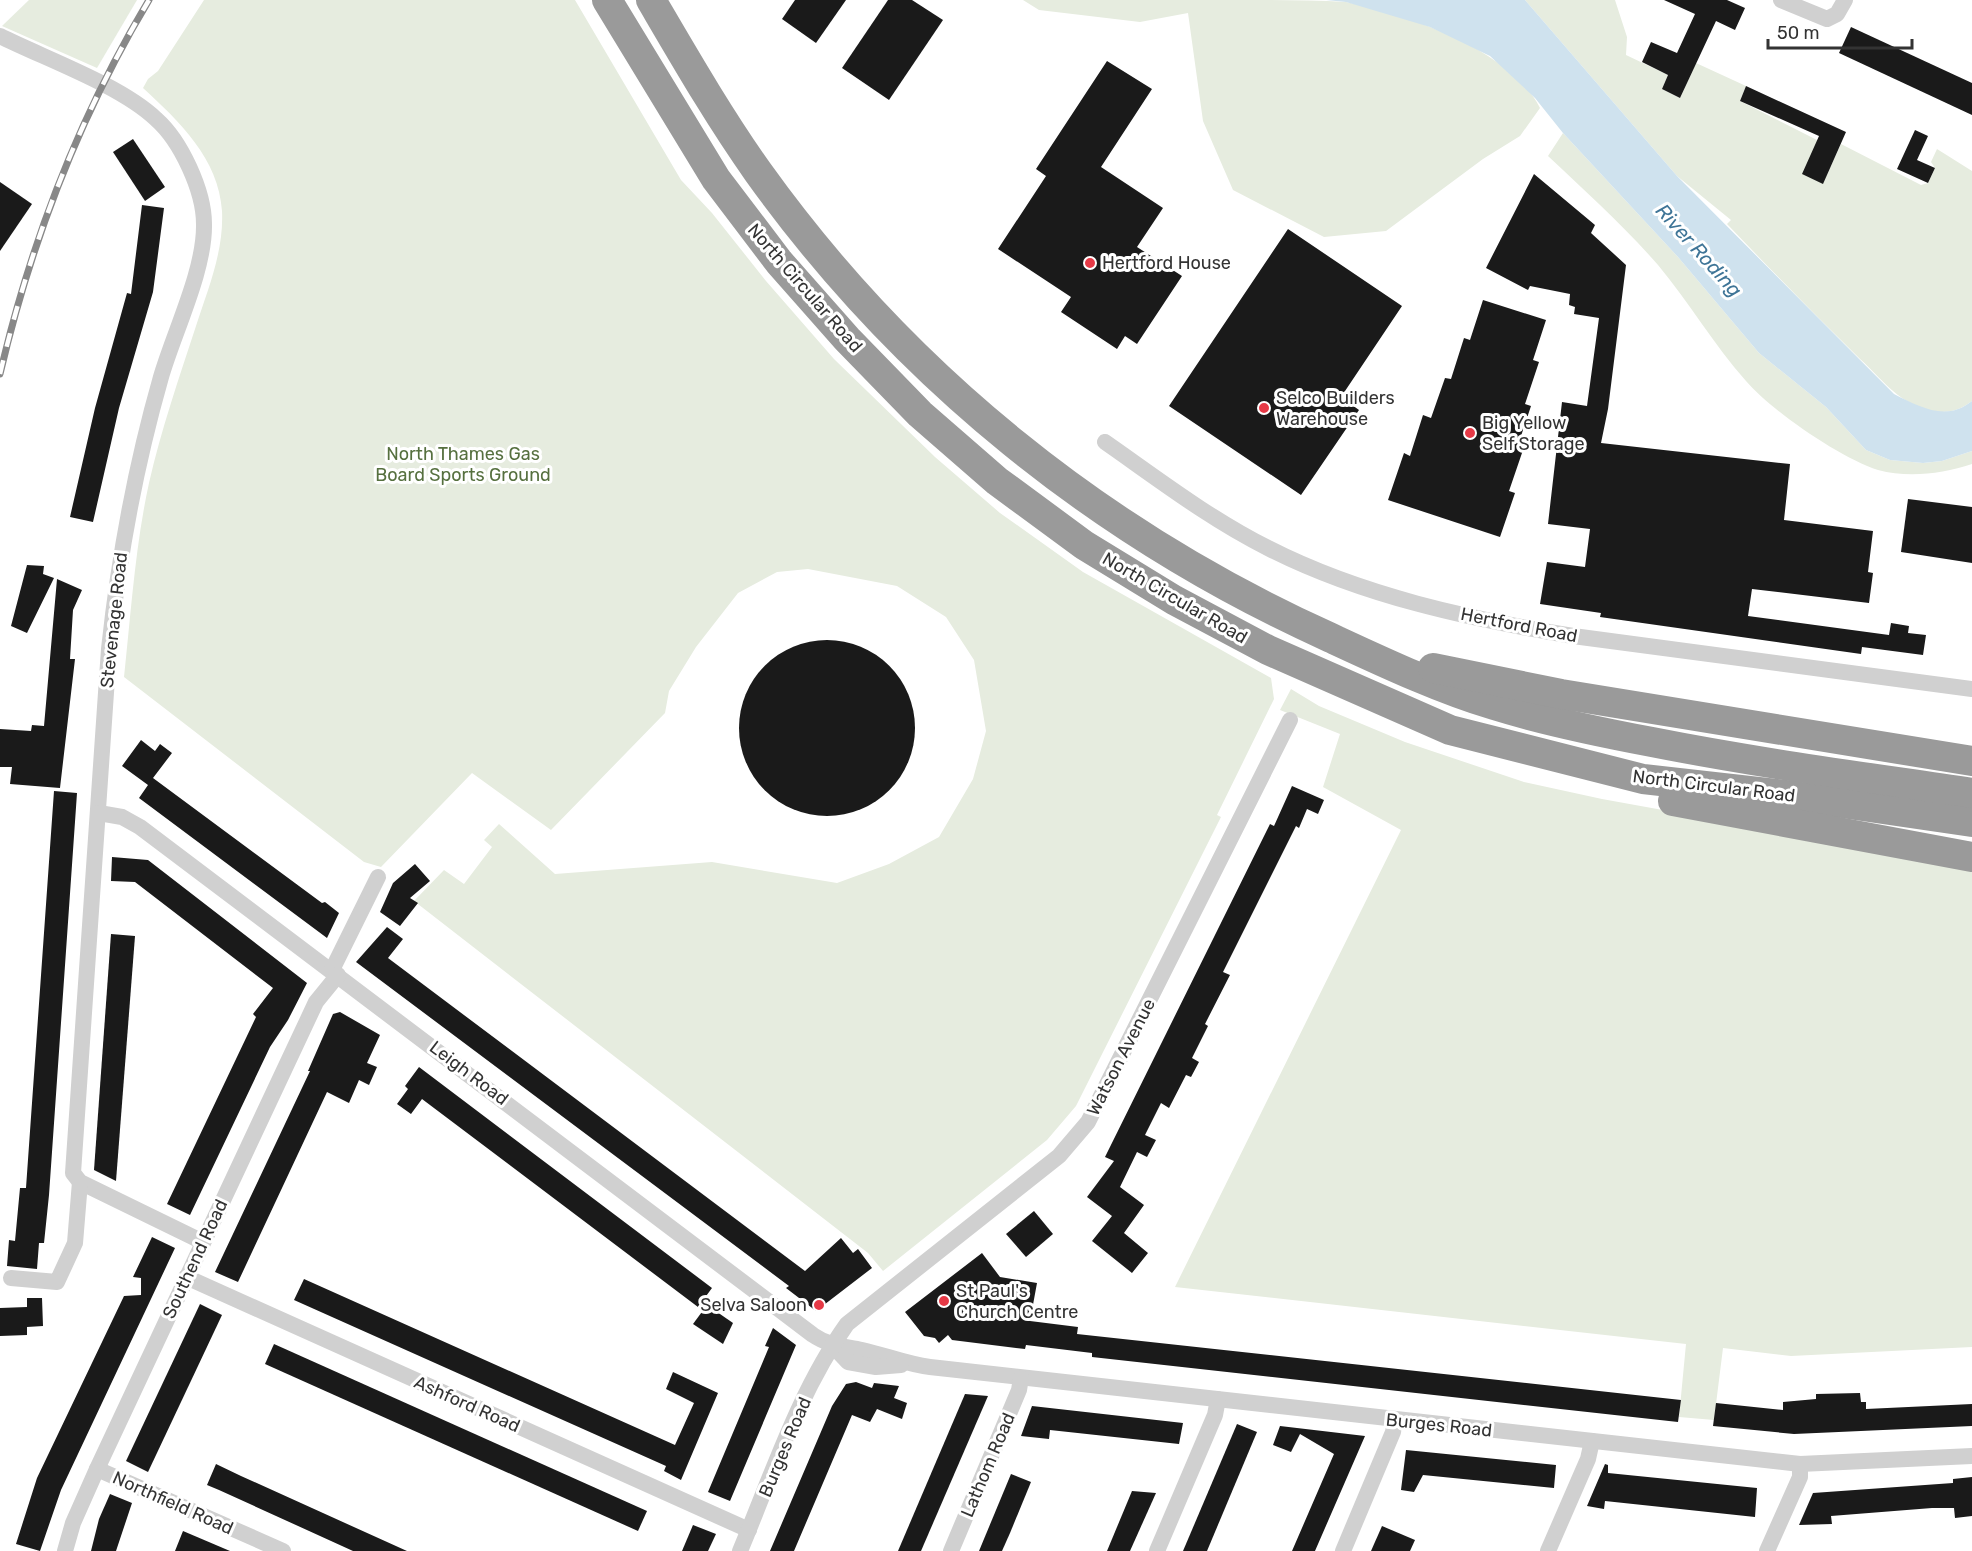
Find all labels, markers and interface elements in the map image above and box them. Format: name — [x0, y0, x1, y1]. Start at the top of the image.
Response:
scale bar — [1768, 12, 1912, 50]
text: 50 m — [1777, 22, 1820, 44]
water label: River Roding — [1651, 198, 1747, 302]
street label: North Circular Road — [743, 219, 867, 357]
place label: Hertford House — [1102, 252, 1231, 274]
marker: Hertford House — [1083, 256, 1097, 270]
place label: Selco Builders Warehouse — [1276, 387, 1395, 430]
marker: Selco Builders Warehouse — [1257, 401, 1271, 415]
place label: Big Yellow Self Storage — [1482, 412, 1585, 455]
marker: Big Yellow Self Storage — [1463, 426, 1477, 440]
park label: North Thames Gas Board Sports Ground — [375, 443, 551, 486]
street label: North Circular Road — [1099, 548, 1251, 648]
street label: Stevenage Road — [96, 551, 132, 689]
street label: Hertford Road — [1459, 603, 1579, 647]
street label: North Circular Road — [1631, 765, 1797, 807]
street label: Watson Avenue — [1082, 995, 1160, 1119]
street label: Leigh Road — [425, 1036, 513, 1110]
street label: Southend Road — [158, 1196, 232, 1322]
place label: St Paul's Church Centre — [956, 1280, 1078, 1323]
place label: Selva Saloon — [700, 1294, 807, 1316]
marker: St Paul's Church Centre — [937, 1294, 951, 1308]
marker: Selva Saloon — [812, 1298, 826, 1312]
street label: Ashford Road — [411, 1371, 523, 1437]
street label: Burges Road — [754, 1394, 816, 1500]
street label: Burges Road — [1385, 1408, 1493, 1442]
street label: Lathom Road — [956, 1409, 1020, 1521]
street label: Northfield Road — [109, 1467, 237, 1539]

